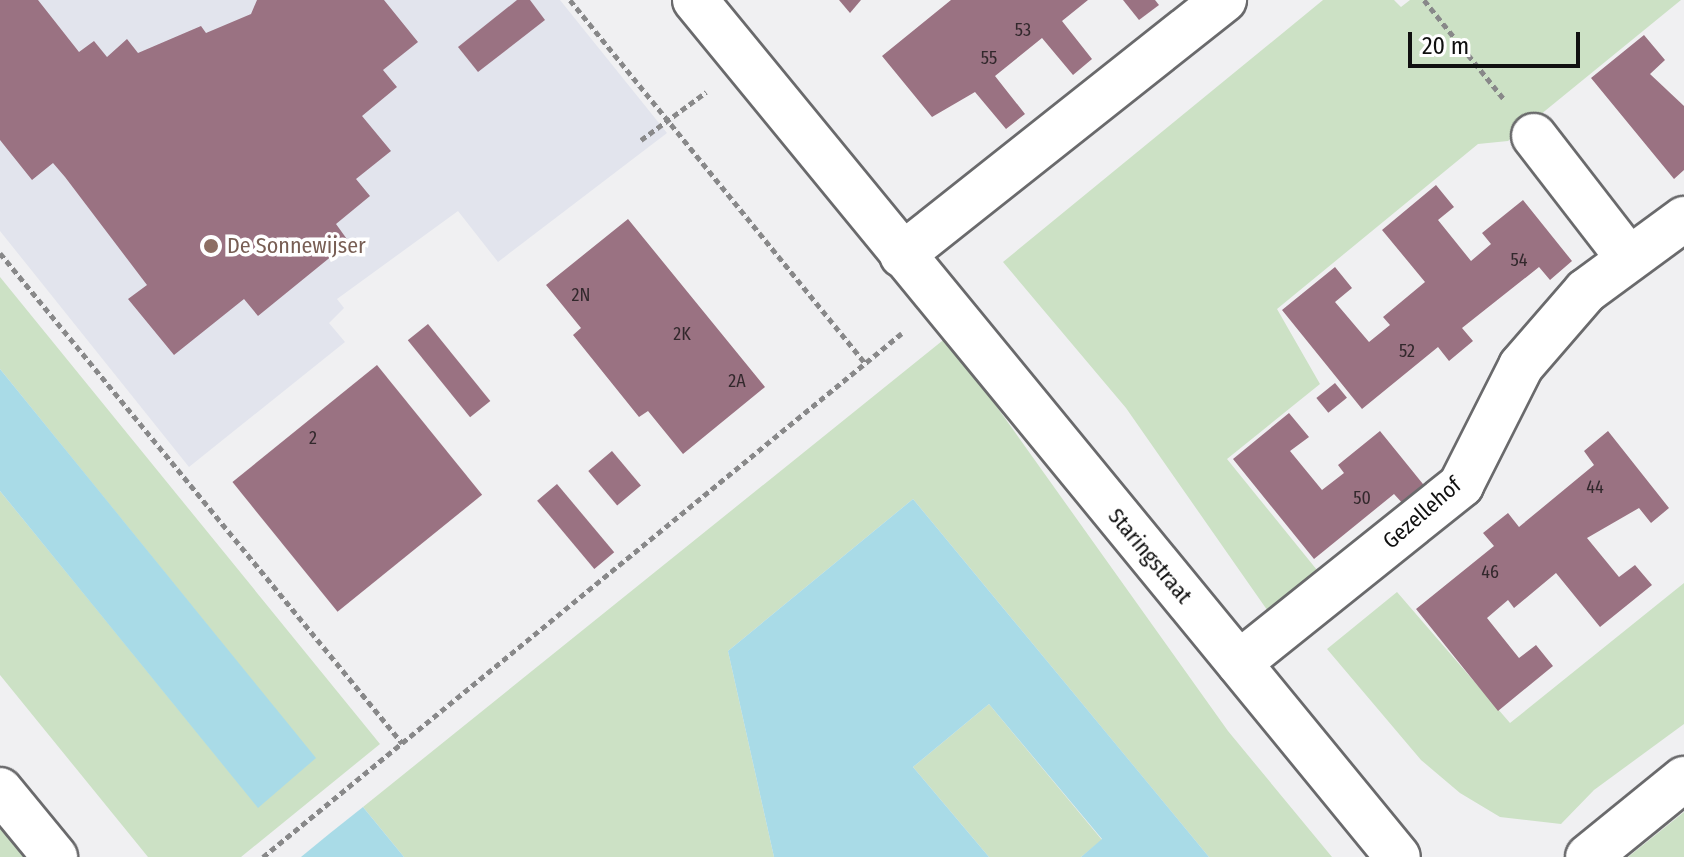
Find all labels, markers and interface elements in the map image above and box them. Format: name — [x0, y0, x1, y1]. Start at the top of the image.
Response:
scale bar — [1412, 16, 1584, 66]
house number: 53 — [1015, 19, 1031, 41]
text: 20 m — [1422, 32, 1469, 60]
house number: 55 — [981, 47, 997, 69]
place label: De Sonnewijser — [227, 233, 366, 259]
marker: De Sonnewijser — [202, 237, 220, 255]
house number: 54 — [1511, 249, 1527, 271]
house number: 2N — [572, 284, 590, 306]
house number: 2K — [673, 323, 691, 345]
house number: 52 — [1399, 340, 1415, 362]
house number: 2A — [728, 370, 746, 392]
house number: 2 — [309, 427, 317, 449]
street label: Gezellehof — [1377, 472, 1467, 554]
house number: 44 — [1586, 476, 1604, 498]
house number: 50 — [1353, 487, 1371, 509]
street label: Staringstraat — [1103, 503, 1197, 609]
house number: 46 — [1481, 561, 1499, 583]

